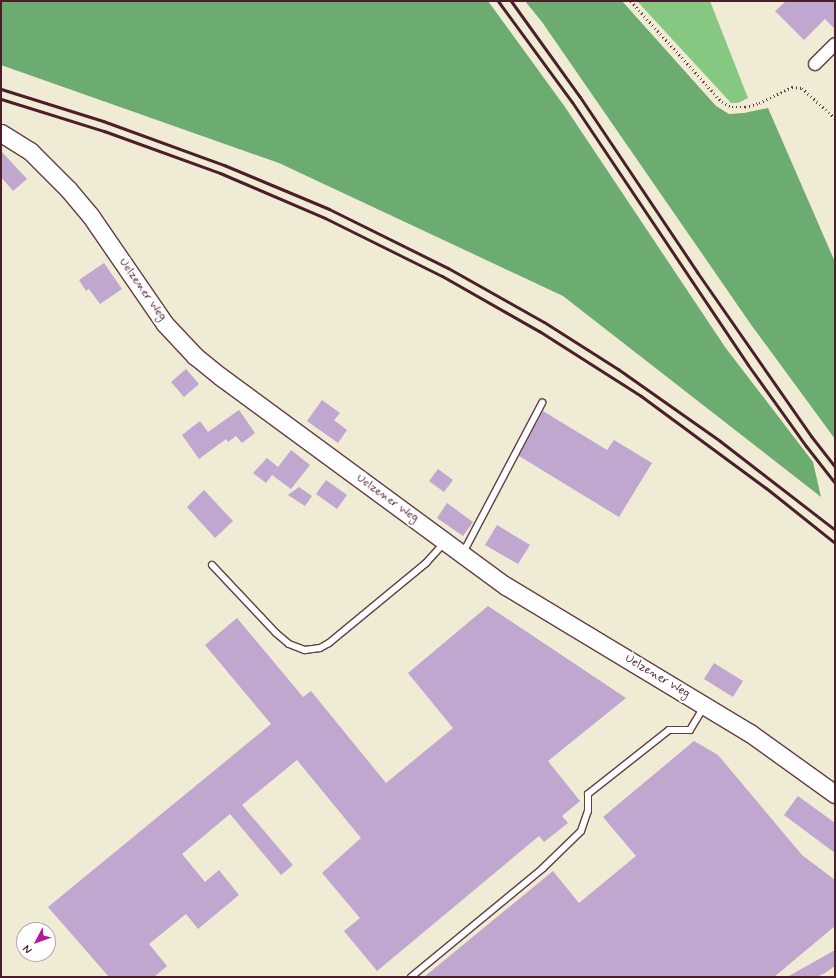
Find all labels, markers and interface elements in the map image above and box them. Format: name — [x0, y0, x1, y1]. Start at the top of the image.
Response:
street label: Uelzener Weg — [115, 256, 169, 324]
street label: Uelzener Weg — [353, 471, 421, 527]
street label: Uelzener Weg — [622, 652, 692, 702]
north arrow — [16, 922, 56, 962]
text: N — [20, 942, 35, 957]

